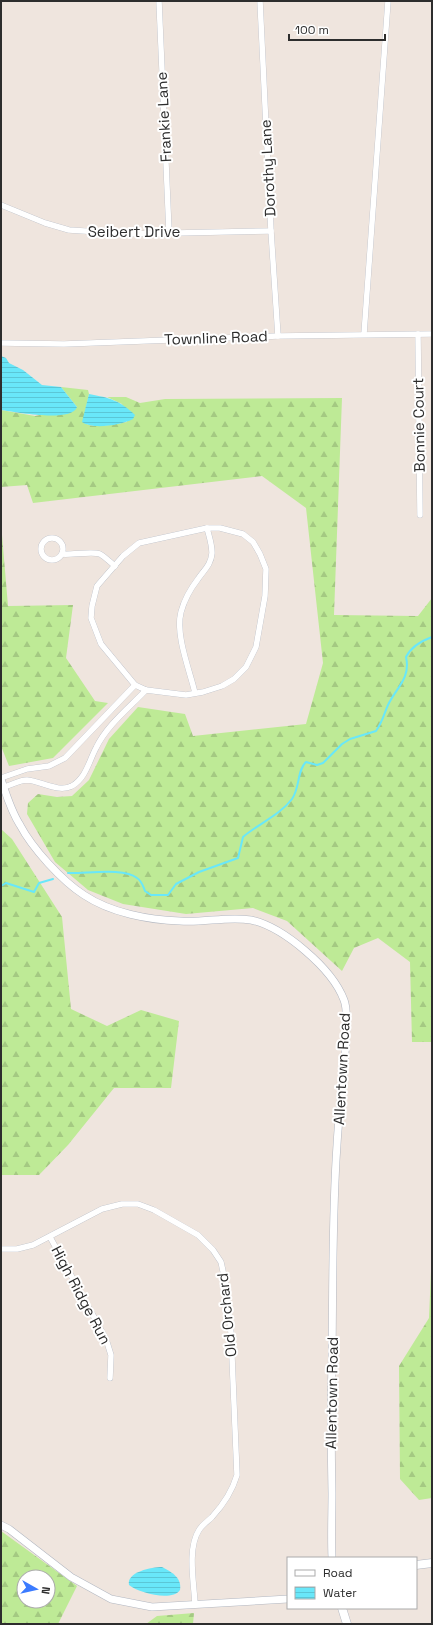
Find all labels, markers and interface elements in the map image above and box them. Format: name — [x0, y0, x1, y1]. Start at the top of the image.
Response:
scale bar — [289, 16, 385, 42]
text: 100 m — [295, 22, 329, 38]
street label: Frankie Lane — [152, 71, 175, 163]
street label: Dorothy Lane — [255, 119, 280, 217]
street label: Seibert Drive — [88, 222, 180, 241]
street label: Townline Road — [164, 326, 268, 349]
street label: Bonnie Court — [408, 377, 429, 472]
street label: Allentown Road — [329, 1012, 354, 1126]
street label: High Ridge Run — [47, 1242, 115, 1347]
street label: Old Orchard — [213, 1272, 240, 1358]
street label: Allentown Road — [321, 1337, 342, 1449]
legend — [287, 1557, 417, 1609]
text: Road — [323, 1565, 352, 1581]
north arrow — [16, 1569, 56, 1609]
text: Water — [323, 1585, 357, 1601]
text: N — [38, 1586, 53, 1595]

